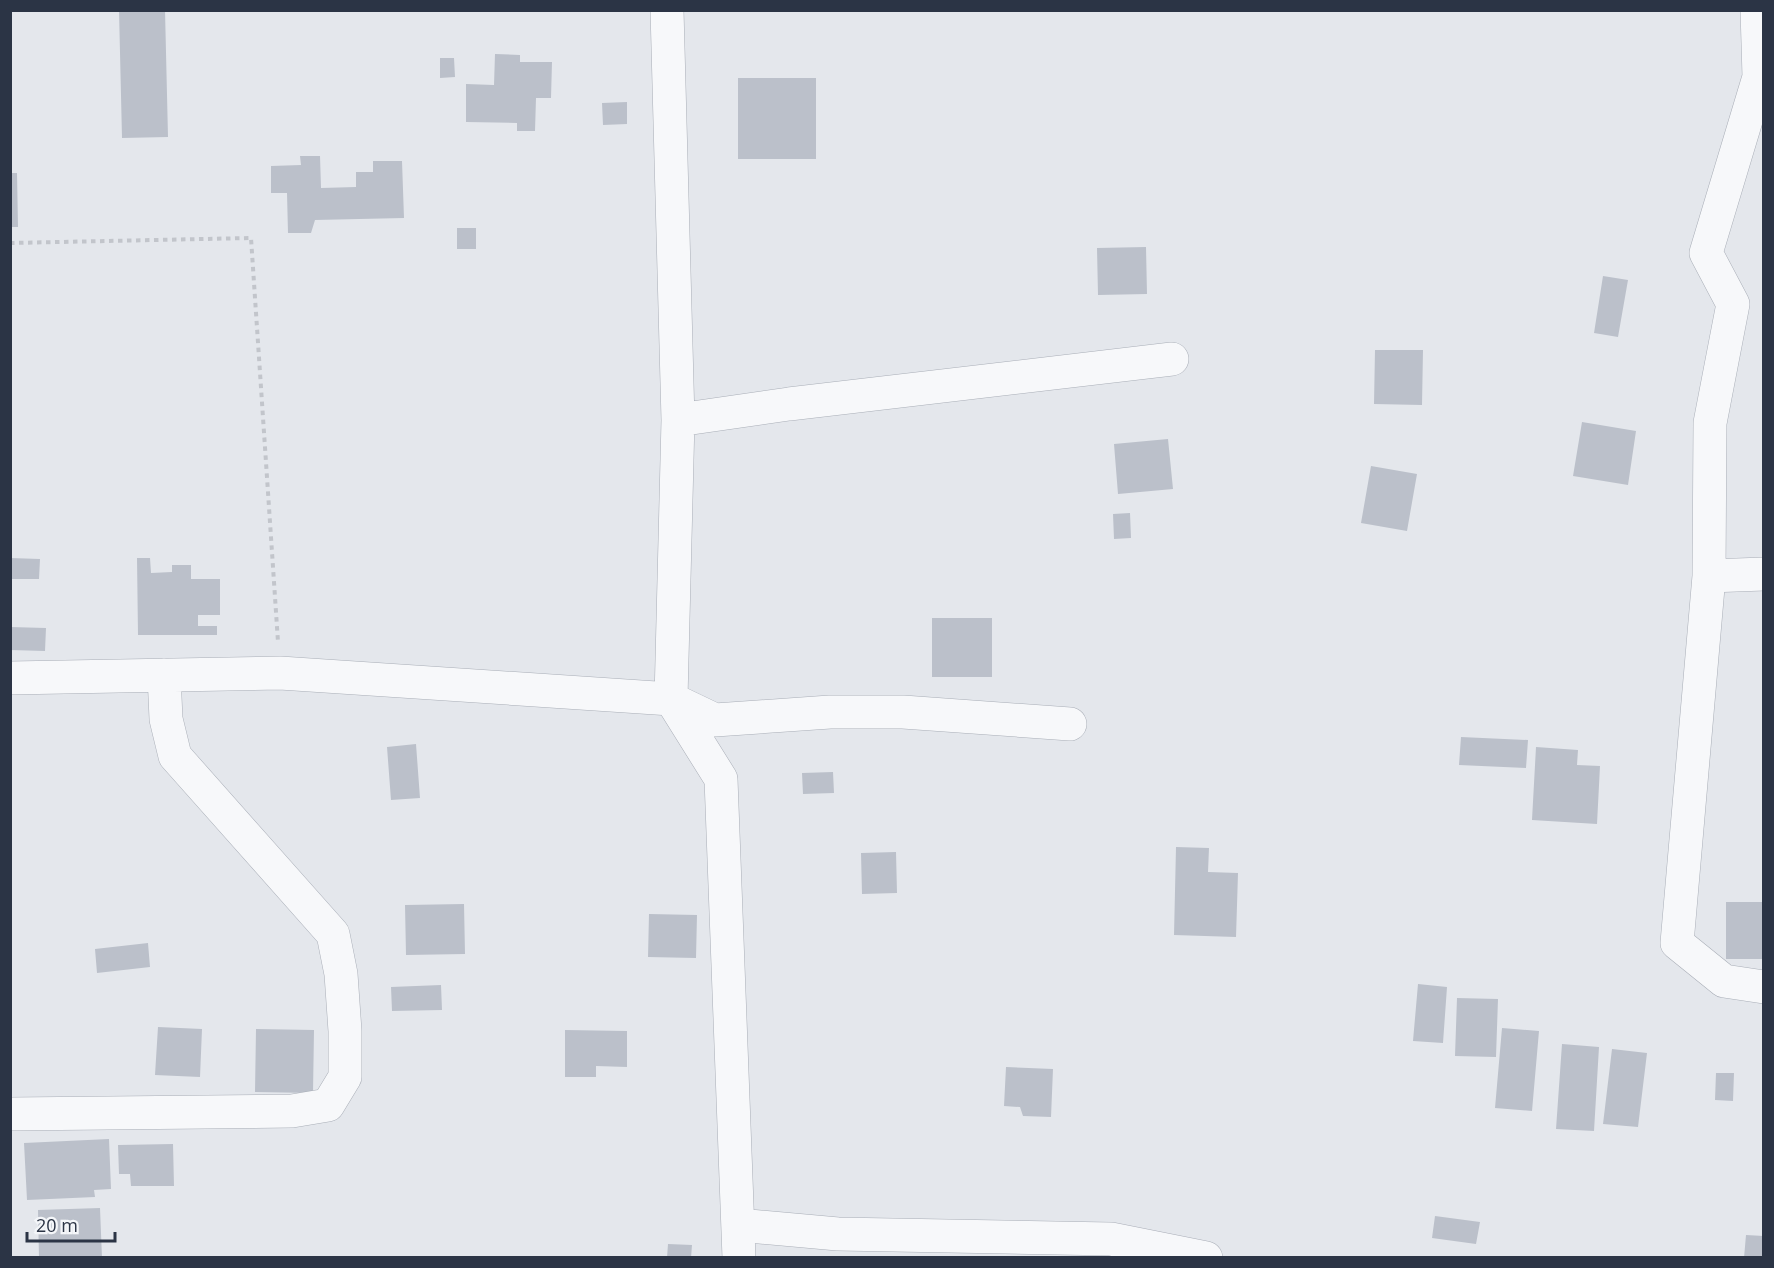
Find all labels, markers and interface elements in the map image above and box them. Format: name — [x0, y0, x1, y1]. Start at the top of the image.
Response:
scale bar — [27, 1205, 116, 1243]
text: 20 m — [36, 1213, 78, 1237]

